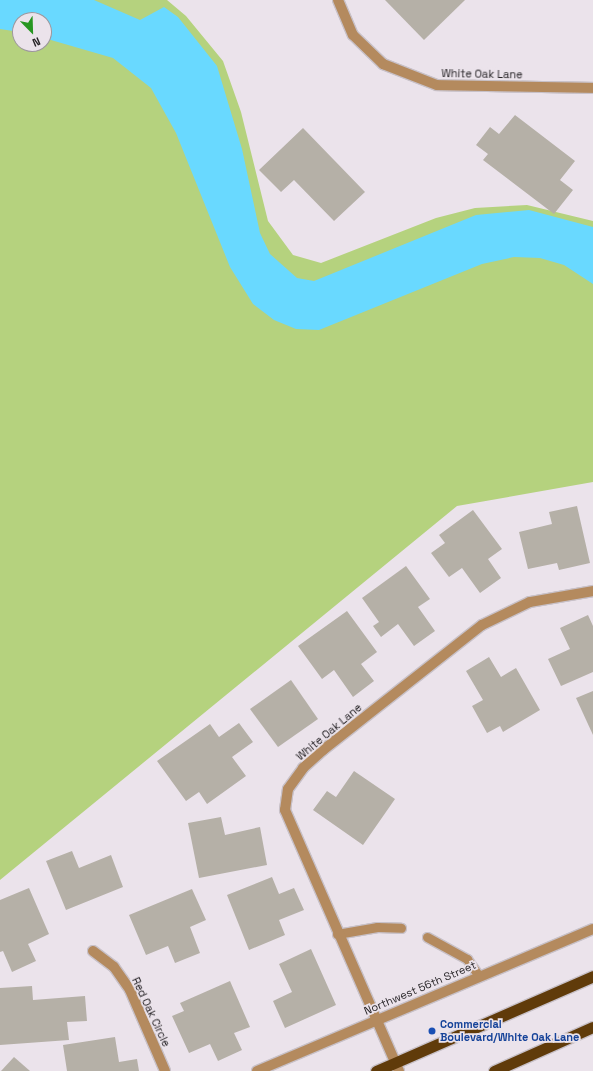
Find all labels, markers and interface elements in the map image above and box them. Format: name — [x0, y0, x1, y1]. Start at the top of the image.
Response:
north arrow — [12, 12, 52, 52]
text: N — [30, 34, 42, 50]
street label: White Oak Lane — [441, 67, 523, 81]
street label: White Oak Lane — [294, 701, 364, 763]
street label: Northwest 56th Street — [362, 958, 478, 1018]
street label: Red Oak Circle — [129, 975, 173, 1049]
place label: Commercial Boulevard/White Oak Lane — [440, 1018, 579, 1044]
marker: Commercial Boulevard/White Oak Lane — [427, 1026, 437, 1036]

